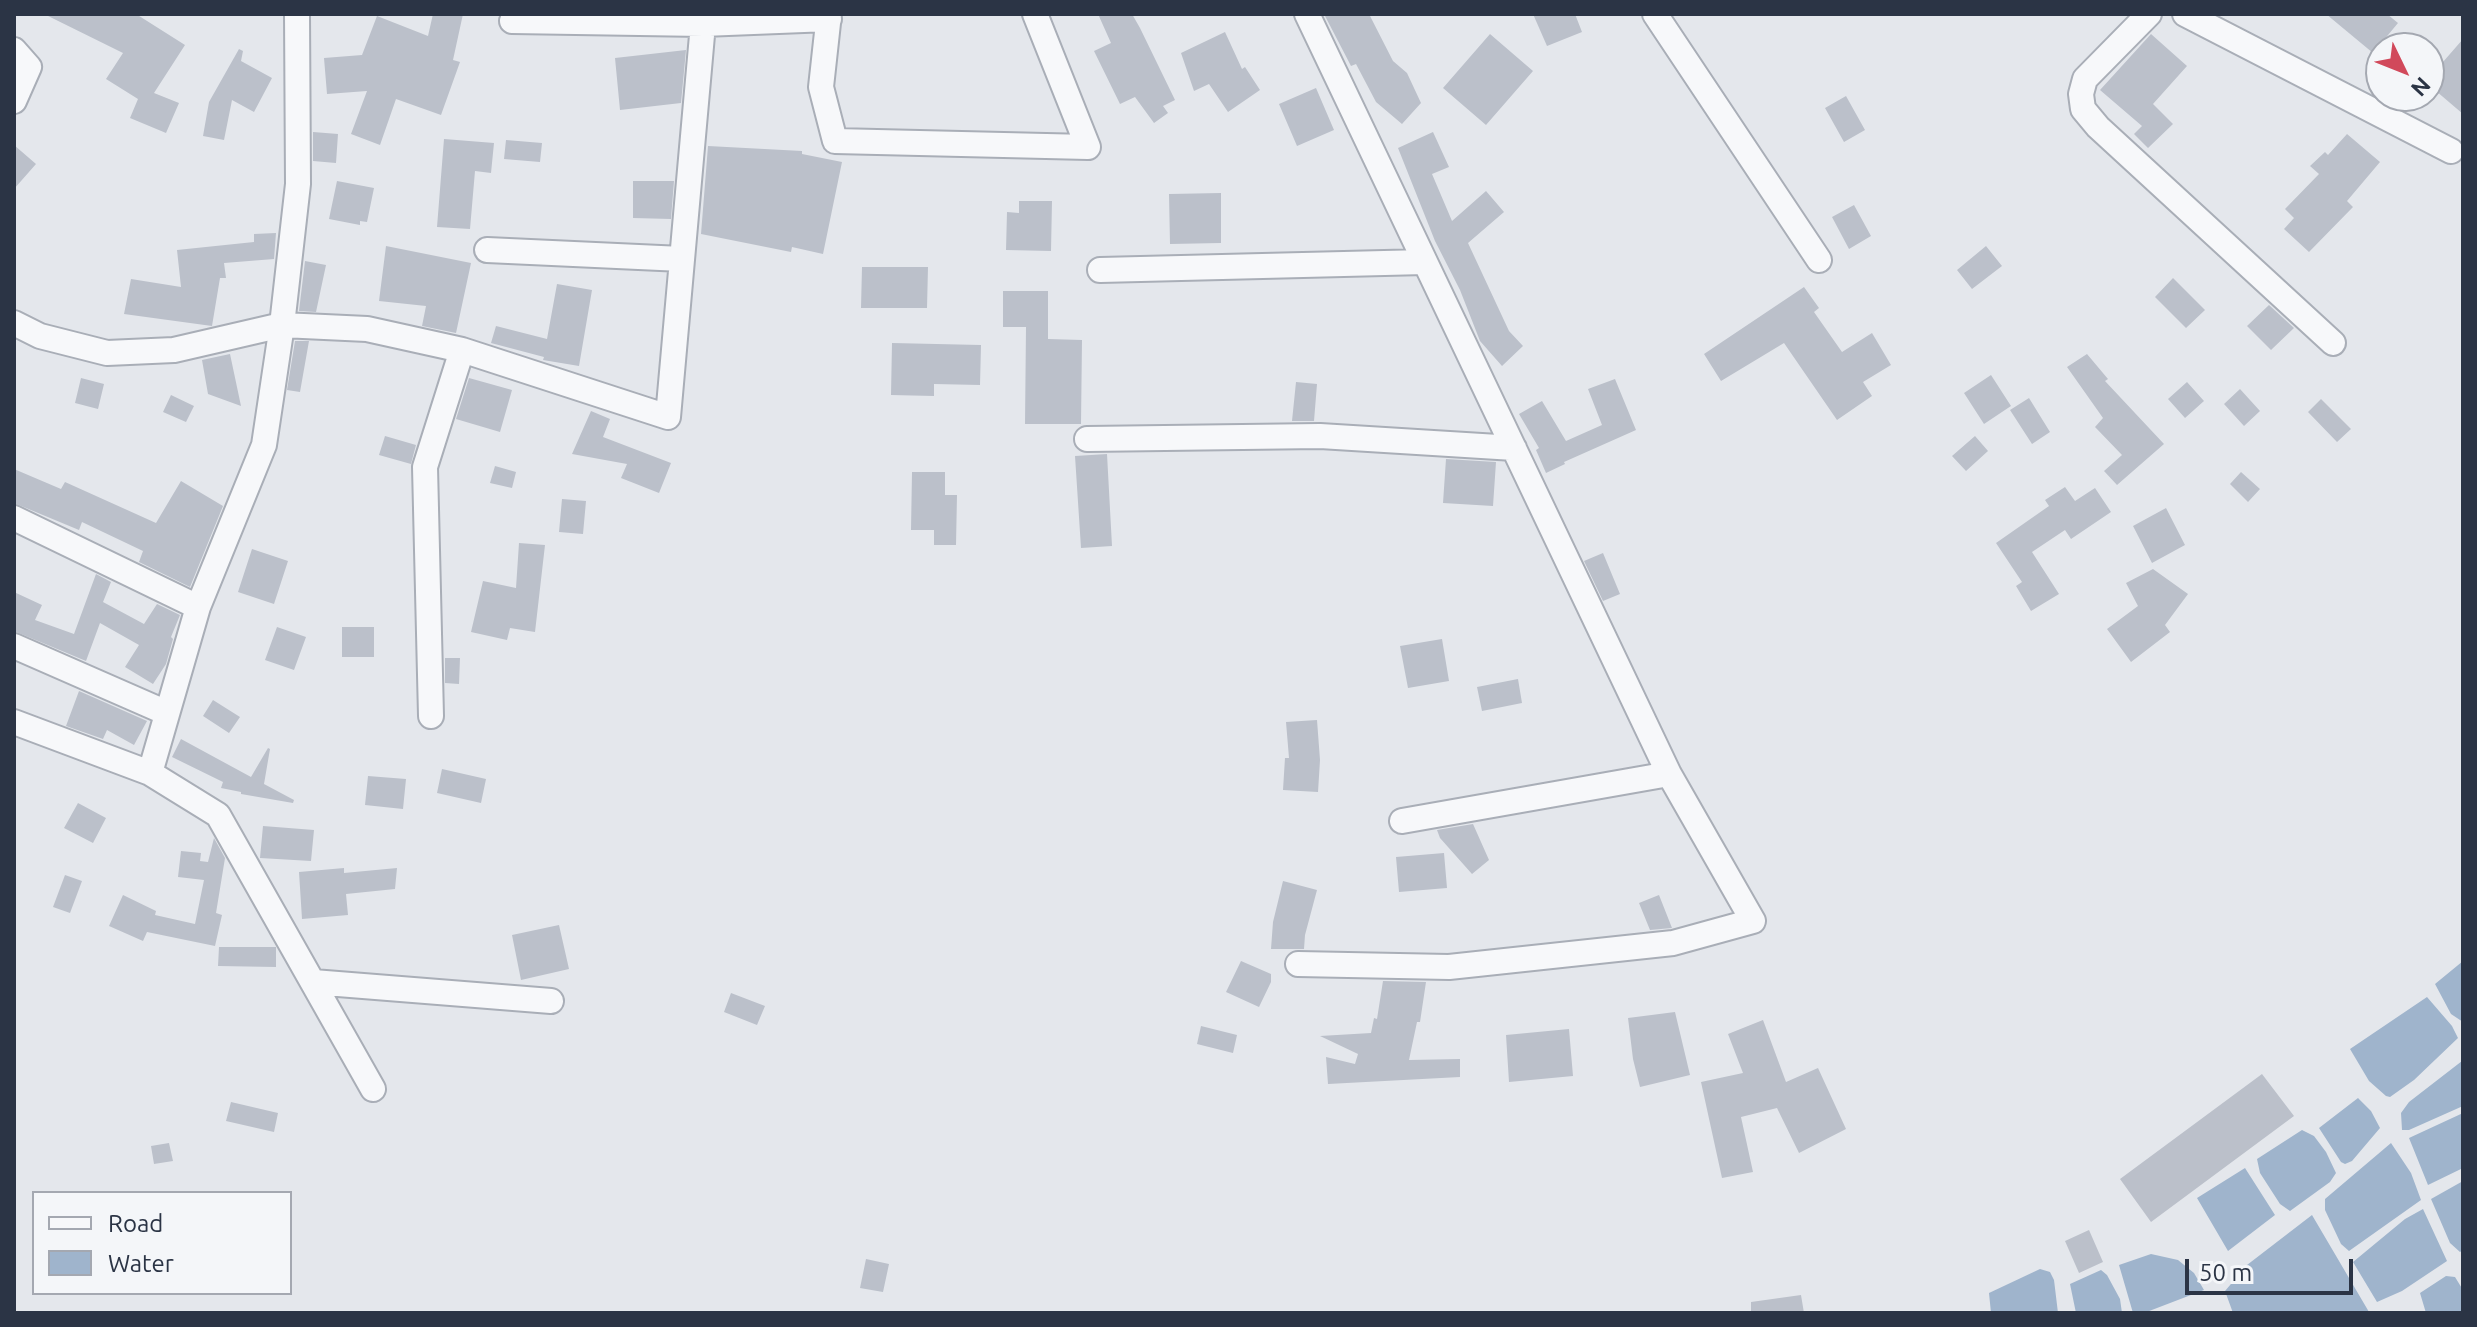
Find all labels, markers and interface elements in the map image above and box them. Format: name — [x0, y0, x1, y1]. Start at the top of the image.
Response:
north arrow — [2365, 32, 2445, 112]
text: N — [2407, 73, 2436, 102]
legend — [32, 1191, 292, 1295]
text: Road — [108, 1210, 163, 1237]
scale bar — [2189, 1243, 2357, 1293]
text: Water — [108, 1250, 174, 1277]
text: 50 m — [2199, 1259, 2252, 1286]

